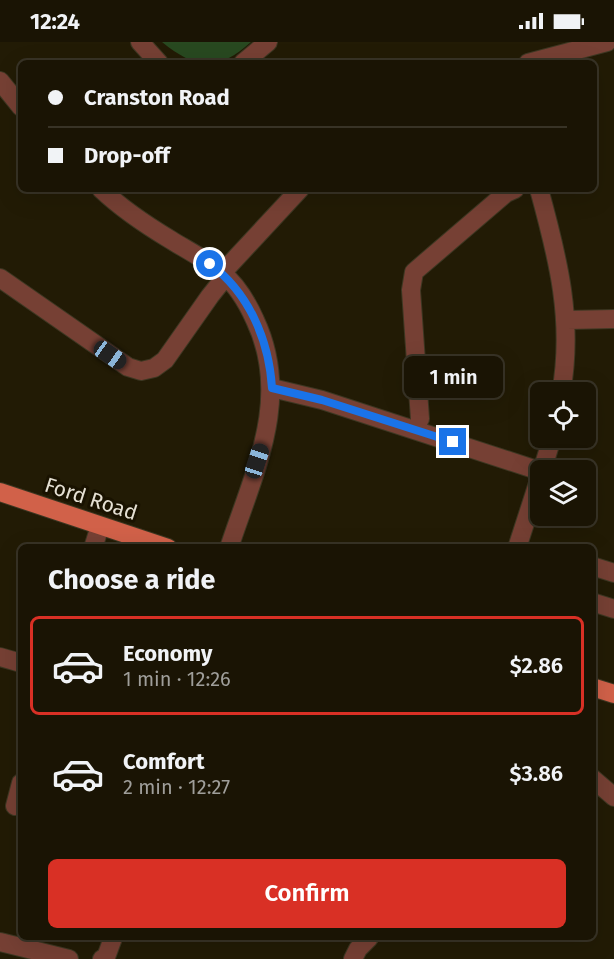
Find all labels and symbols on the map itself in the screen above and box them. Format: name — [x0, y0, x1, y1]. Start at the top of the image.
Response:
route start — [196, 250, 223, 277]
car — [90, 337, 130, 373]
callout: 1 min — [404, 355, 502, 397]
route end — [439, 428, 466, 455]
car — [243, 441, 271, 481]
street label: Ford Road — [41, 472, 141, 526]

